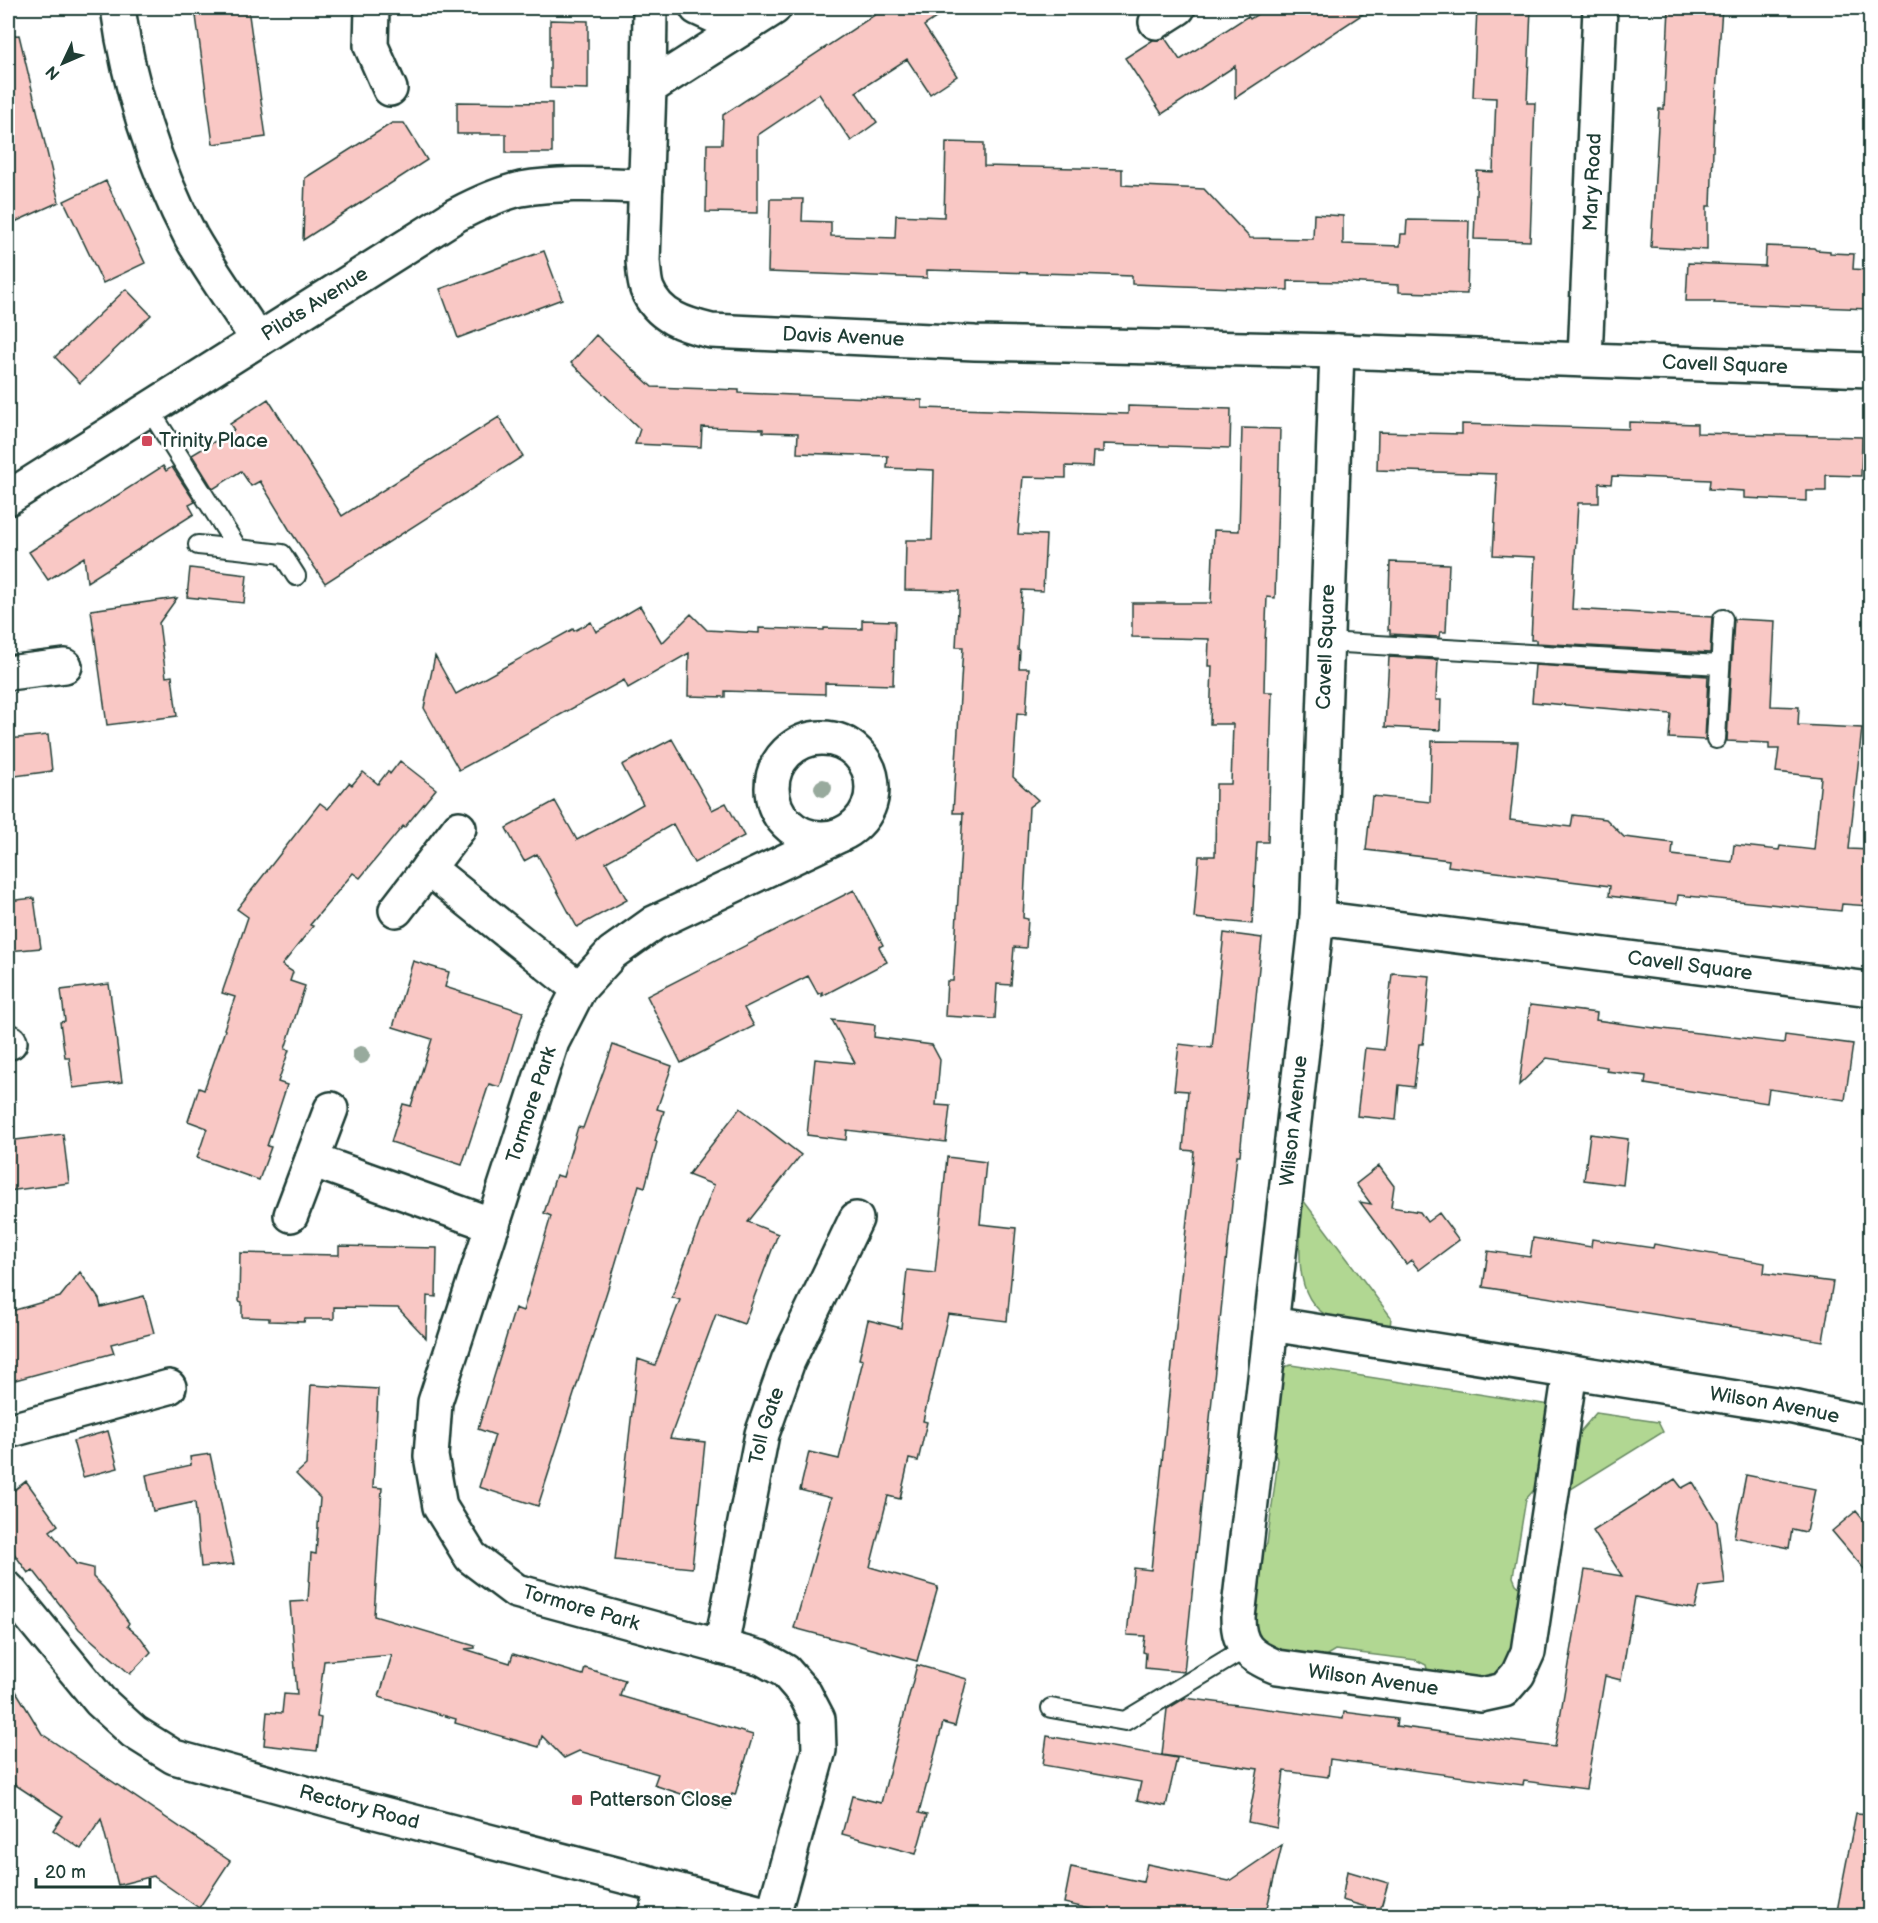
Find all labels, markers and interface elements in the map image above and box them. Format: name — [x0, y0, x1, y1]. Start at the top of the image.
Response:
north arrow — [33, 33, 93, 93]
text: N — [42, 61, 64, 83]
street label: Mary Road — [1578, 132, 1607, 232]
street label: Pilots Avenue — [257, 262, 373, 347]
street label: Davis Avenue — [782, 322, 905, 352]
street label: Cavell Square — [1662, 351, 1788, 379]
place label: Trinity Place — [159, 429, 268, 453]
marker: Trinity Place — [140, 434, 154, 448]
street label: Cavell Square — [1312, 584, 1340, 710]
street label: Cavell Square — [1626, 946, 1754, 986]
street label: Tormore Park — [502, 1044, 562, 1166]
street label: Wilson Avenue — [1275, 1054, 1313, 1188]
street label: Wilson Avenue — [1708, 1382, 1842, 1429]
street label: Toll Gate — [744, 1384, 790, 1466]
street label: Tormore Park — [520, 1580, 642, 1636]
street label: Wilson Avenue — [1306, 1659, 1440, 1701]
street label: Rectory Road — [296, 1780, 422, 1835]
place label: Patterson Close — [589, 1788, 733, 1812]
marker: Patterson Close — [570, 1793, 584, 1807]
scale bar — [36, 1851, 150, 1889]
text: 20 m — [45, 1862, 86, 1883]

